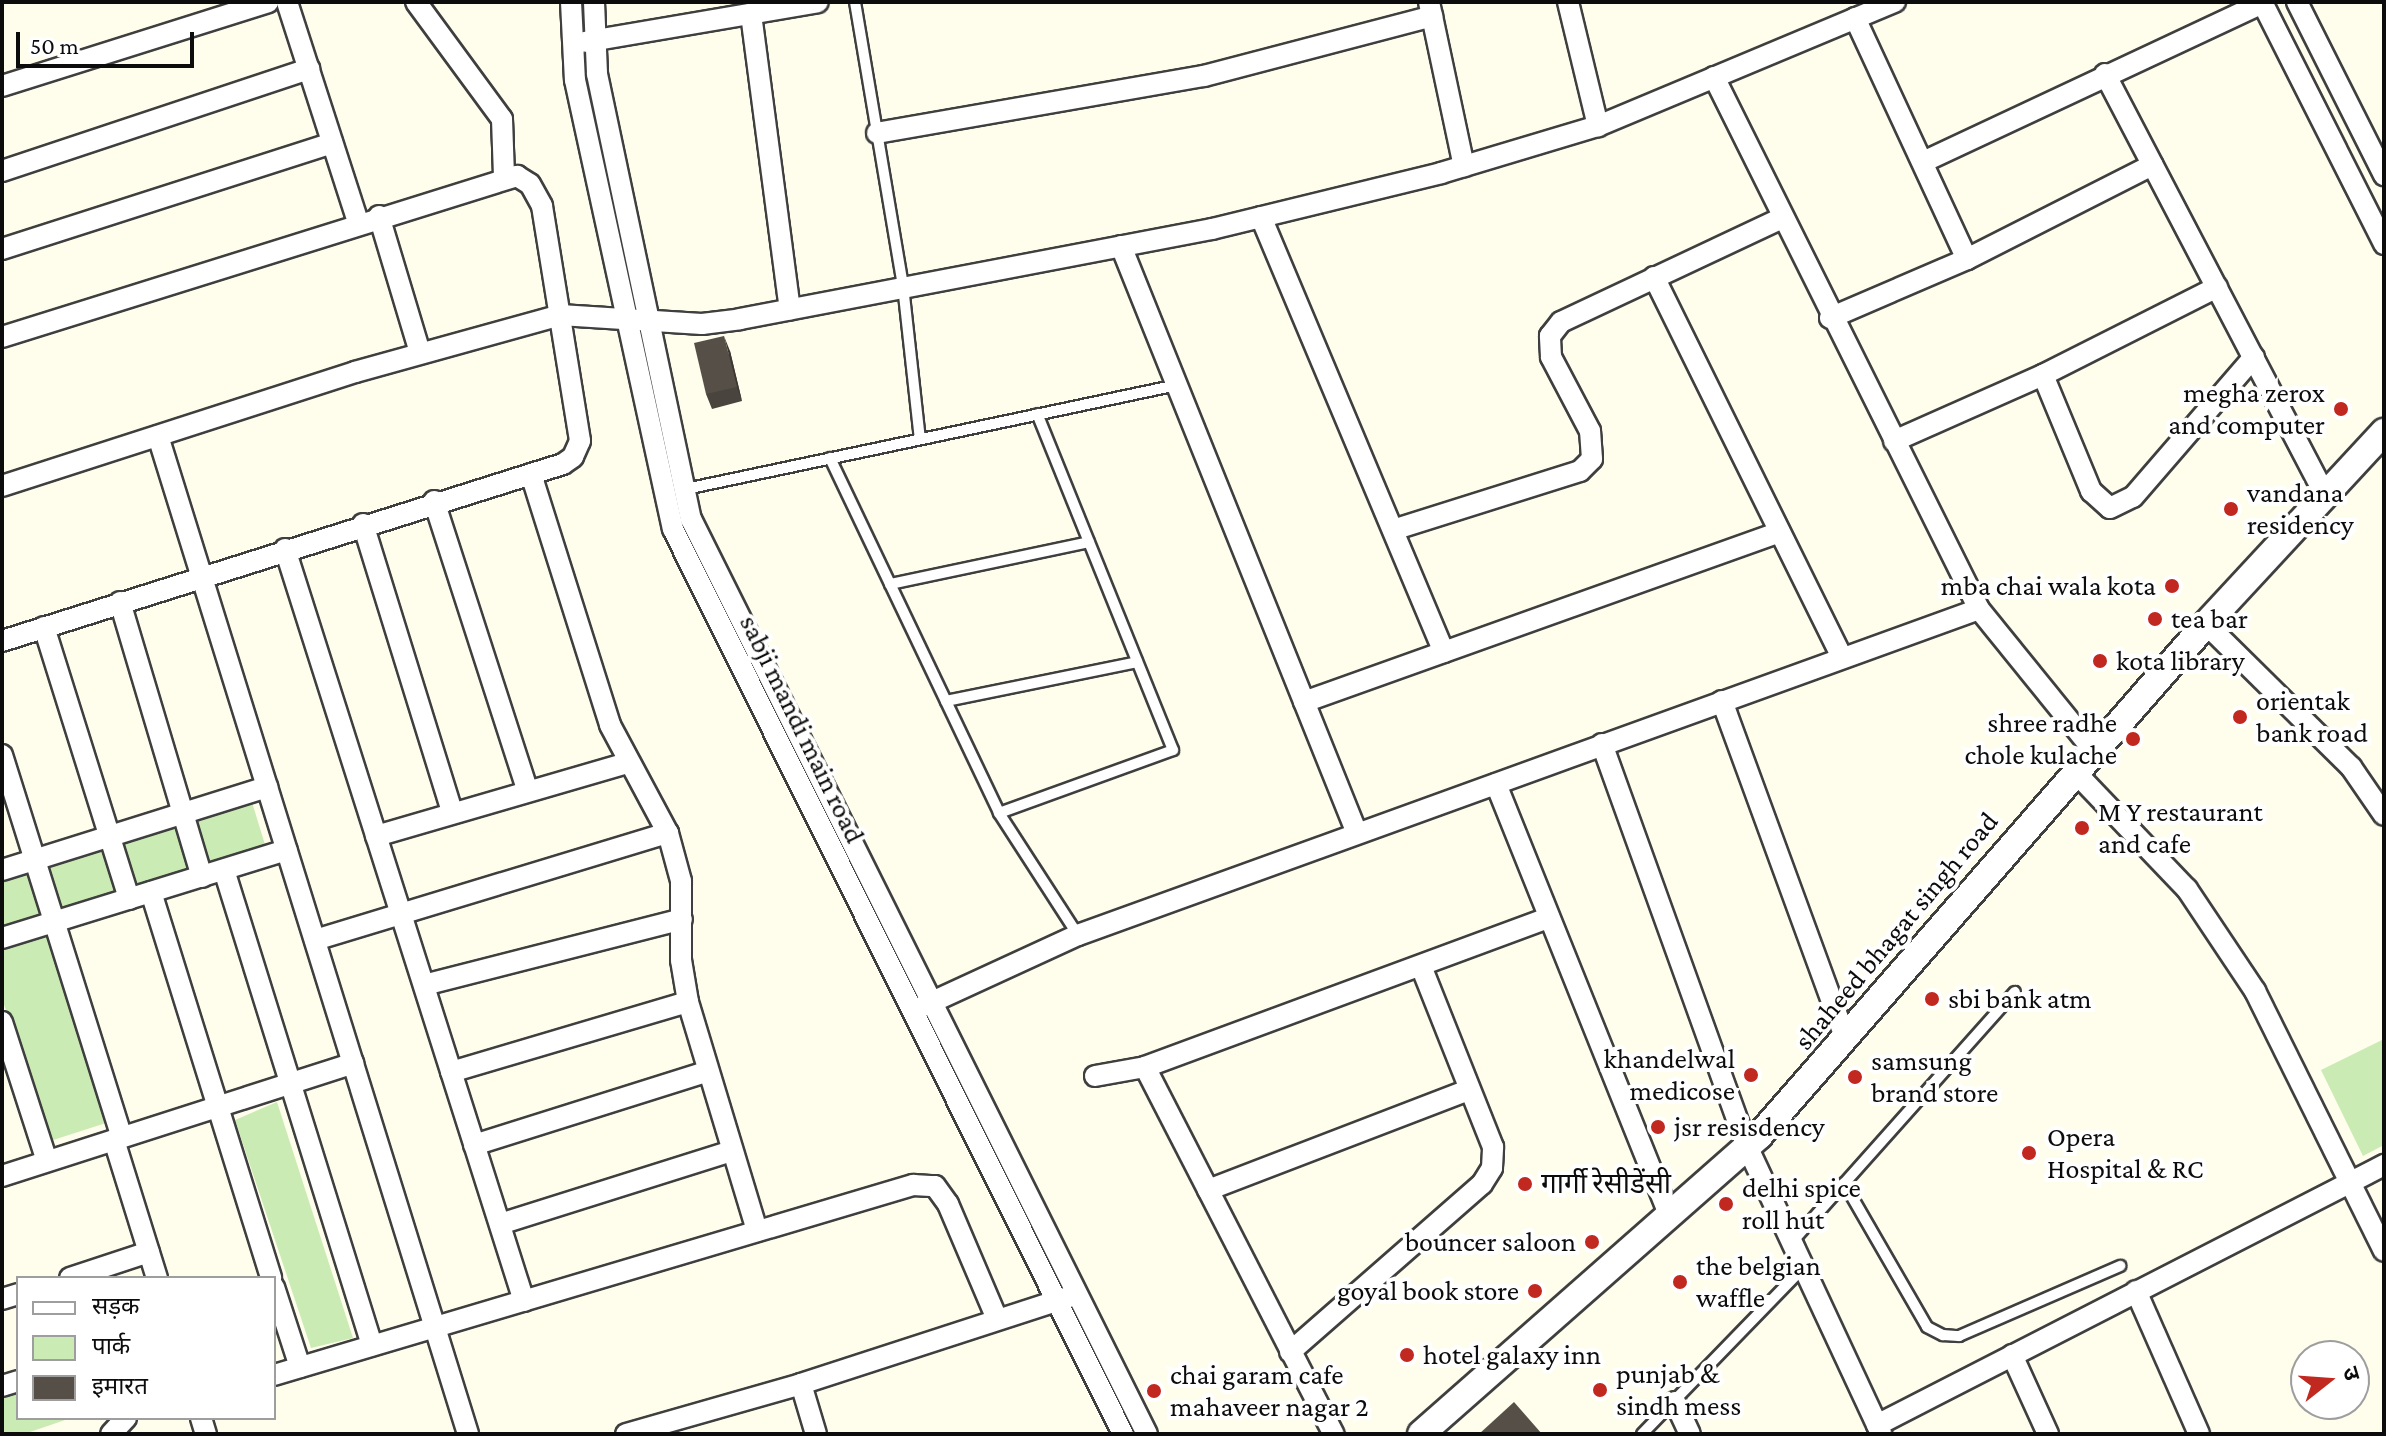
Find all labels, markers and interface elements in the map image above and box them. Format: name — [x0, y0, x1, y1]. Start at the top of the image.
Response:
scale bar — [20, 16, 198, 66]
text: 50 m — [30, 32, 79, 59]
place label: megha zerox and computer — [2168, 376, 2325, 442]
marker: megha zerox and computer — [2332, 400, 2350, 418]
place label: vandana residency — [2247, 476, 2354, 542]
marker: vandana residency — [2222, 500, 2240, 518]
place label: mba chai wala kota — [1941, 569, 2156, 603]
marker: mba chai wala kota — [2163, 577, 2181, 595]
place label: tea bar — [2171, 602, 2248, 636]
street label: sabji mandi main road — [732, 609, 872, 849]
marker: tea bar — [2146, 610, 2164, 628]
place label: kota library — [2116, 644, 2245, 678]
marker: kota library — [2091, 652, 2109, 670]
place label: orientak bank road — [2256, 684, 2368, 750]
place label: shree radhe chole kulache — [1964, 706, 2117, 772]
marker: orientak bank road — [2231, 708, 2249, 726]
marker: shree radhe chole kulache — [2124, 730, 2142, 748]
place label: M Y restaurant and cafe — [2098, 795, 2263, 861]
street label: shaheed bhagat singh road — [1787, 805, 2005, 1057]
marker: M Y restaurant and cafe — [2073, 819, 2091, 837]
place label: sbi bank atm — [1948, 982, 2092, 1016]
marker: sbi bank atm — [1923, 990, 1941, 1008]
place label: khandelwal medicose — [1603, 1042, 1735, 1108]
place label: samsung brand store — [1871, 1044, 1998, 1110]
marker: khandelwal medicose — [1742, 1066, 1760, 1084]
marker: samsung brand store — [1846, 1068, 1864, 1086]
place label: jsr resisdency — [1674, 1110, 1825, 1144]
marker: jsr resisdency — [1649, 1118, 1667, 1136]
place label: Opera Hospital & RC — [2047, 1120, 2203, 1186]
marker: Opera Hospital & RC — [2018, 1142, 2040, 1164]
place label: गार्गी रेसीडेंसी — [1541, 1167, 1671, 1201]
place label: delhi spice roll hut — [1742, 1171, 1861, 1237]
marker: गार्गी रेसीडेंसी — [1516, 1175, 1534, 1193]
marker: delhi spice roll hut — [1717, 1195, 1735, 1213]
place label: bouncer saloon — [1405, 1225, 1576, 1259]
marker: bouncer saloon — [1583, 1233, 1601, 1251]
place label: the belgian waffle — [1696, 1249, 1821, 1315]
marker: the belgian waffle — [1671, 1273, 1689, 1291]
place label: goyal book store — [1337, 1274, 1519, 1308]
legend — [16, 1276, 276, 1420]
marker: goyal book store — [1526, 1282, 1544, 1300]
text: सड़क — [92, 1292, 140, 1319]
text: पार्क — [92, 1332, 130, 1359]
place label: hotel galaxy inn — [1423, 1338, 1601, 1372]
north arrow — [2290, 1340, 2370, 1420]
marker: hotel galaxy inn — [1398, 1346, 1416, 1364]
place label: punjab & sindh mess — [1616, 1357, 1741, 1423]
place label: chai garam cafe mahaveer nagar 2 — [1170, 1358, 1369, 1424]
text: उ — [2338, 1364, 2365, 1383]
text: इमारत — [92, 1372, 148, 1399]
marker: punjab & sindh mess — [1591, 1381, 1609, 1399]
marker: chai garam cafe mahaveer nagar 2 — [1145, 1382, 1163, 1400]

